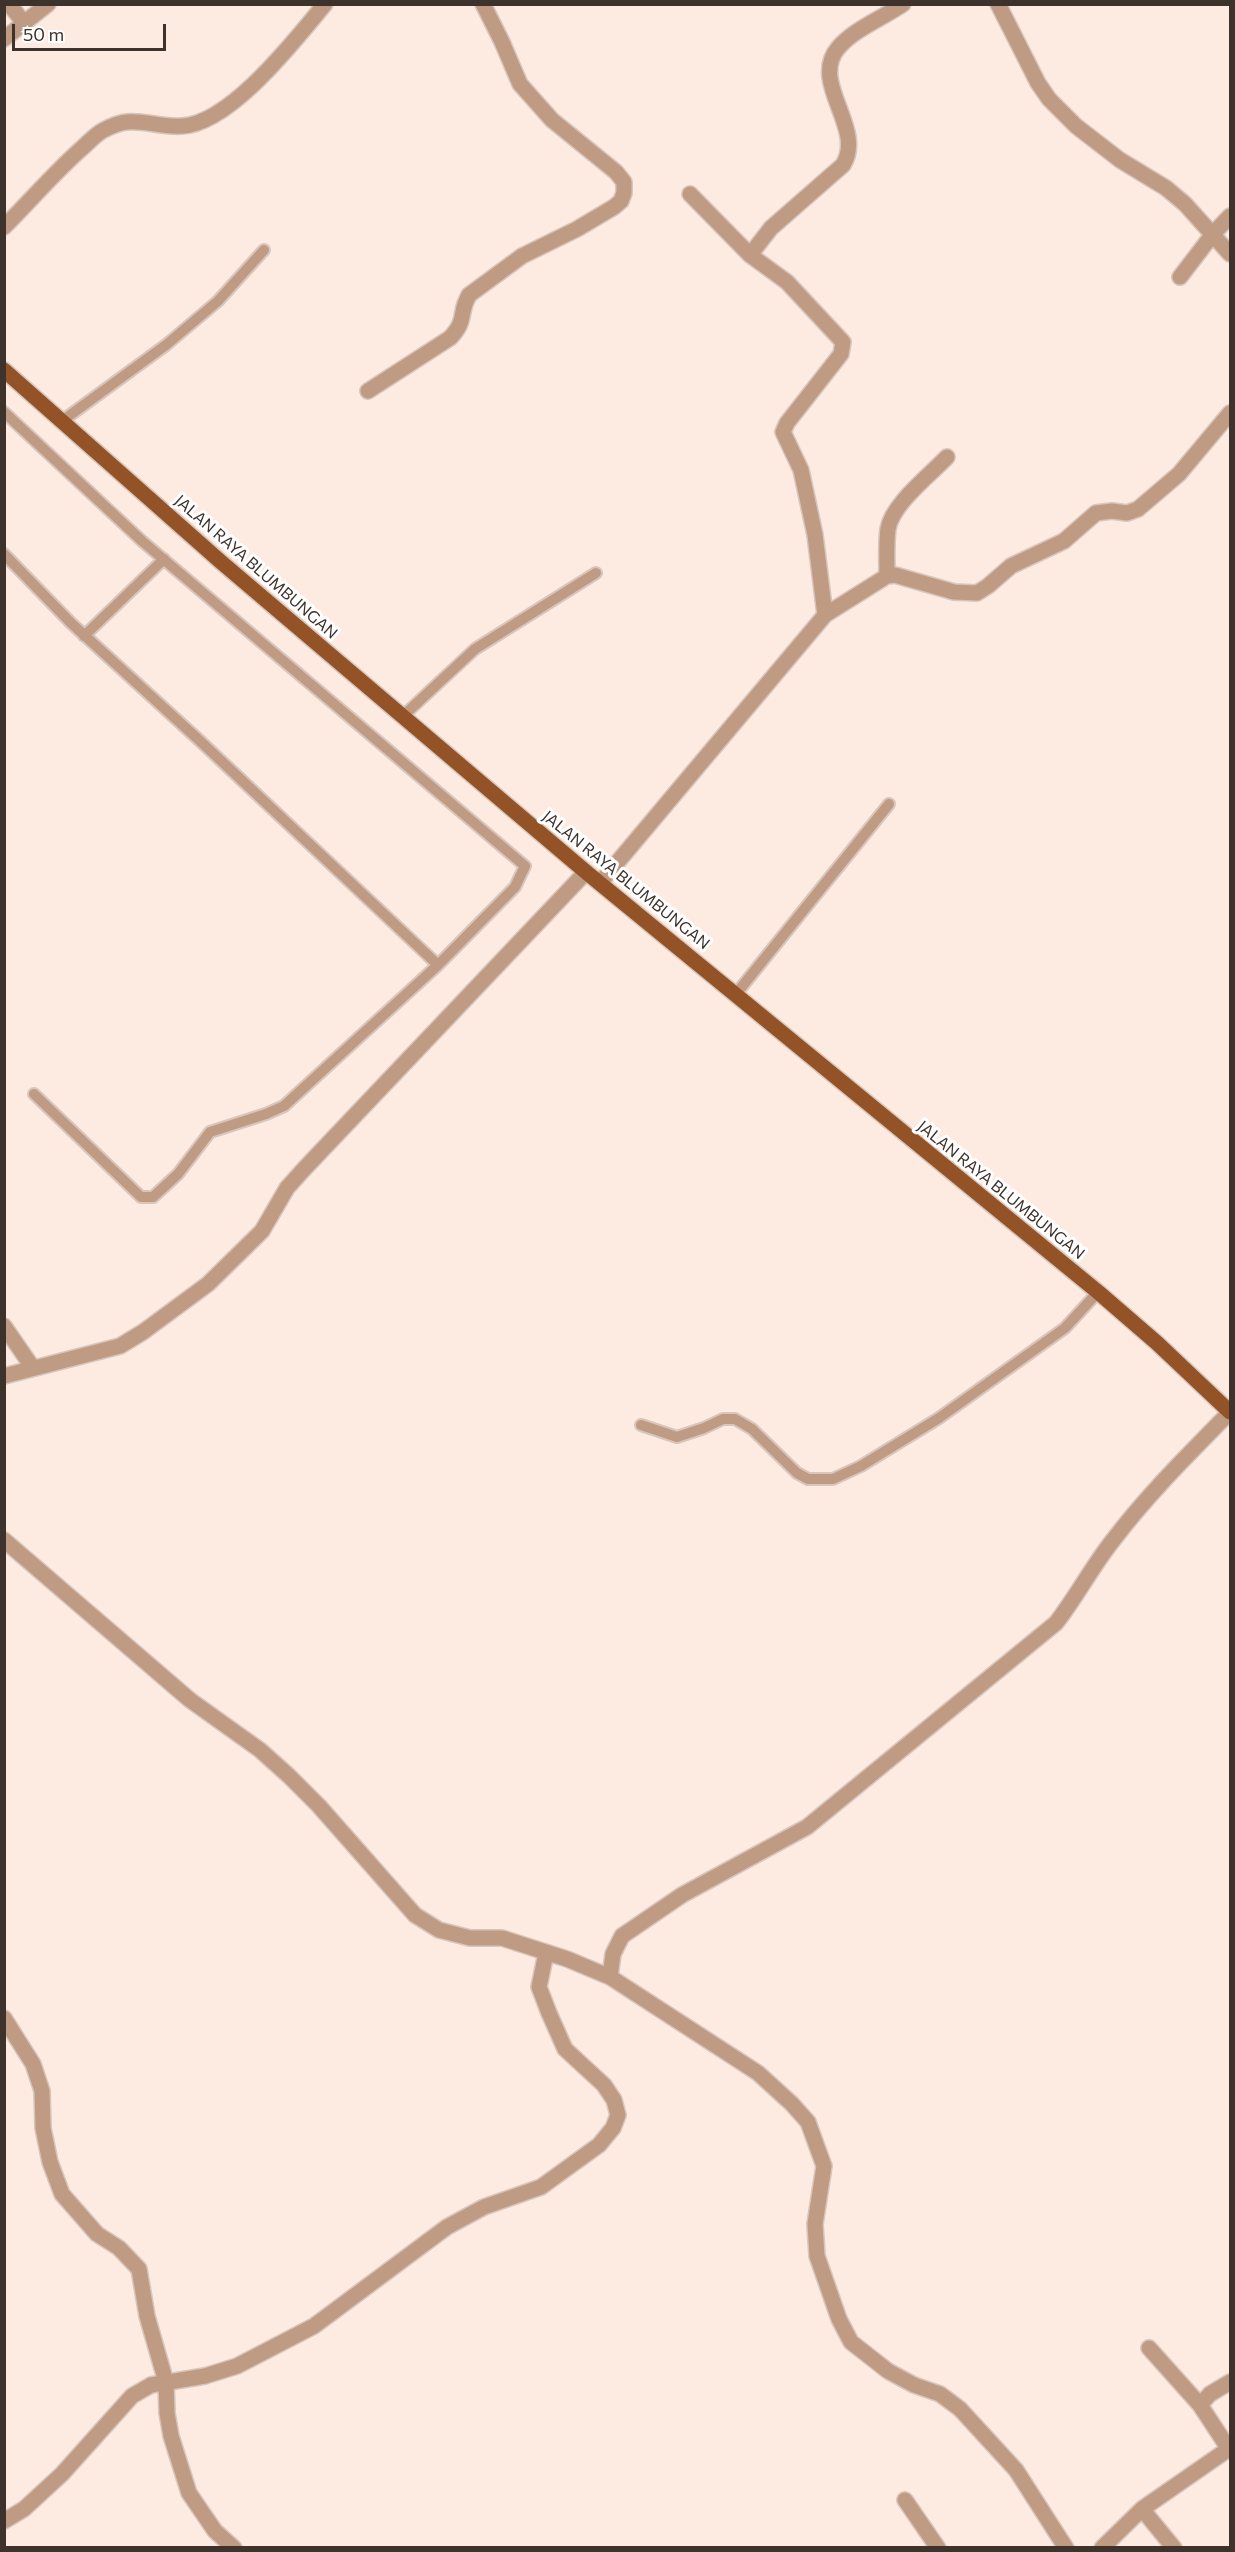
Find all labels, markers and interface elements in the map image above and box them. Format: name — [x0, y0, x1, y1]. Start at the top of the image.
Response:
scale bar — [15, 12, 170, 50]
text: 50 m — [23, 23, 64, 45]
street label: JALAN RAYA BLUMBUNGAN — [171, 491, 341, 643]
street label: JALAN RAYA BLUMBUNGAN — [539, 807, 713, 953]
street label: JALAN RAYA BLUMBUNGAN — [914, 1117, 1088, 1263]

